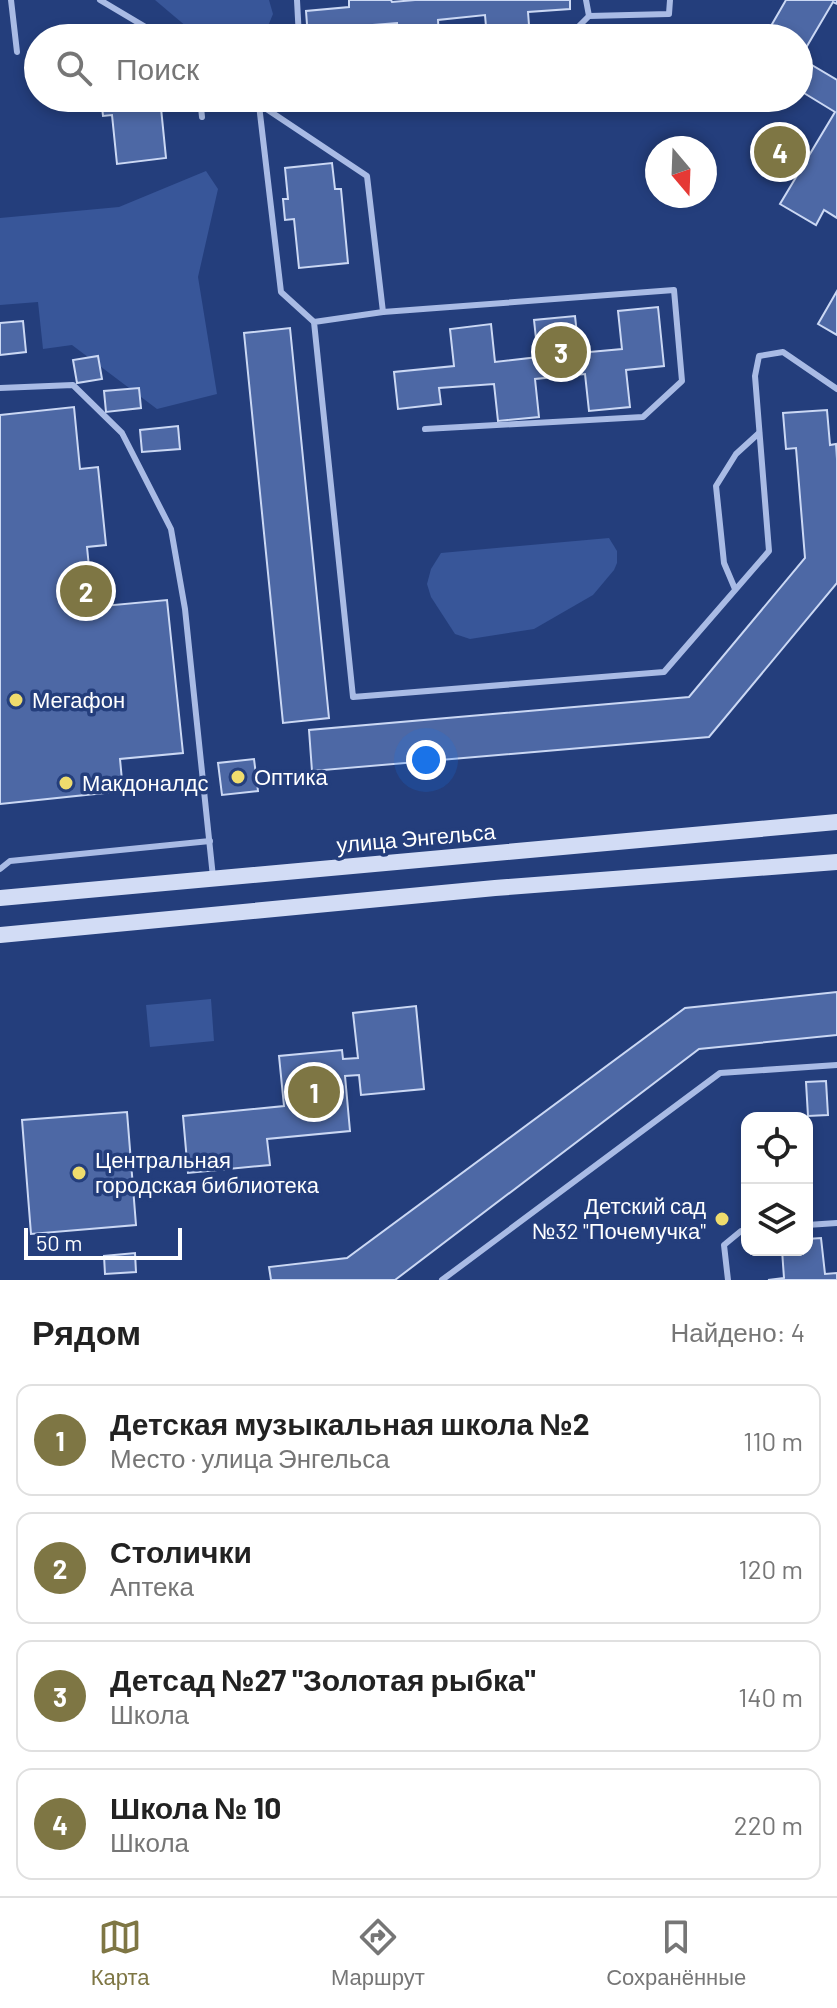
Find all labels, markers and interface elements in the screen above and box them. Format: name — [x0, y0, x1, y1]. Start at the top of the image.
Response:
search box — [24, 24, 813, 112]
icon: search — [52, 46, 96, 90]
text: Поиск — [116, 50, 199, 86]
pin: 4 — [754, 122, 806, 182]
north arrow — [645, 136, 717, 208]
pin: 3 — [535, 322, 587, 382]
pin: 2 — [60, 561, 112, 621]
place label: Мегафон — [32, 686, 125, 713]
marker: Мегафон — [7, 691, 25, 709]
your location — [406, 740, 446, 780]
place label: Оптика — [254, 763, 328, 789]
marker: Оптика — [229, 768, 247, 786]
place label: Макдоналдс — [82, 769, 209, 796]
marker: Макдоналдс — [57, 774, 75, 792]
street label: улица Энгельса — [335, 817, 497, 858]
pin: 1 — [288, 1062, 340, 1122]
map controls — [741, 1112, 813, 1256]
button: locate — [741, 1112, 813, 1184]
place label: Центральная городская библиотека — [95, 1146, 320, 1198]
marker: Центральная городская библиотека — [70, 1164, 88, 1182]
button: layers — [741, 1184, 813, 1256]
place label: Детский сад №32 "Почемучка" — [532, 1192, 706, 1244]
marker: Детский сад №32 "Почемучка" — [713, 1210, 731, 1228]
scale bar — [24, 1224, 182, 1260]
text: 50 m — [36, 1229, 82, 1255]
text: Рядом — [32, 1311, 141, 1352]
text: Найдено: 4 — [670, 1316, 805, 1347]
text: Детская музыкальная школа №2 — [110, 1405, 590, 1441]
text: 1 — [55, 1425, 65, 1456]
text: 110 m — [743, 1425, 803, 1456]
text: Место · улица Энгельса — [110, 1442, 390, 1473]
text: Столички — [110, 1533, 252, 1569]
text: 2 — [53, 1553, 67, 1584]
text: 120 m — [739, 1553, 803, 1584]
text: Аптека — [110, 1570, 194, 1601]
text: Детсад №27 "Золотая рыбка" — [110, 1661, 535, 1697]
text: 3 — [53, 1681, 67, 1712]
text: 140 m — [738, 1681, 803, 1712]
text: Школа — [110, 1698, 189, 1729]
text: Школа № 10 — [110, 1789, 281, 1825]
text: 4 — [52, 1809, 68, 1840]
text: 220 m — [734, 1809, 803, 1840]
text: Школа — [110, 1826, 189, 1857]
tab: Карта — [91, 1915, 150, 1991]
tab: Маршрут — [331, 1915, 425, 1991]
tab: Сохранённые — [606, 1915, 746, 1991]

